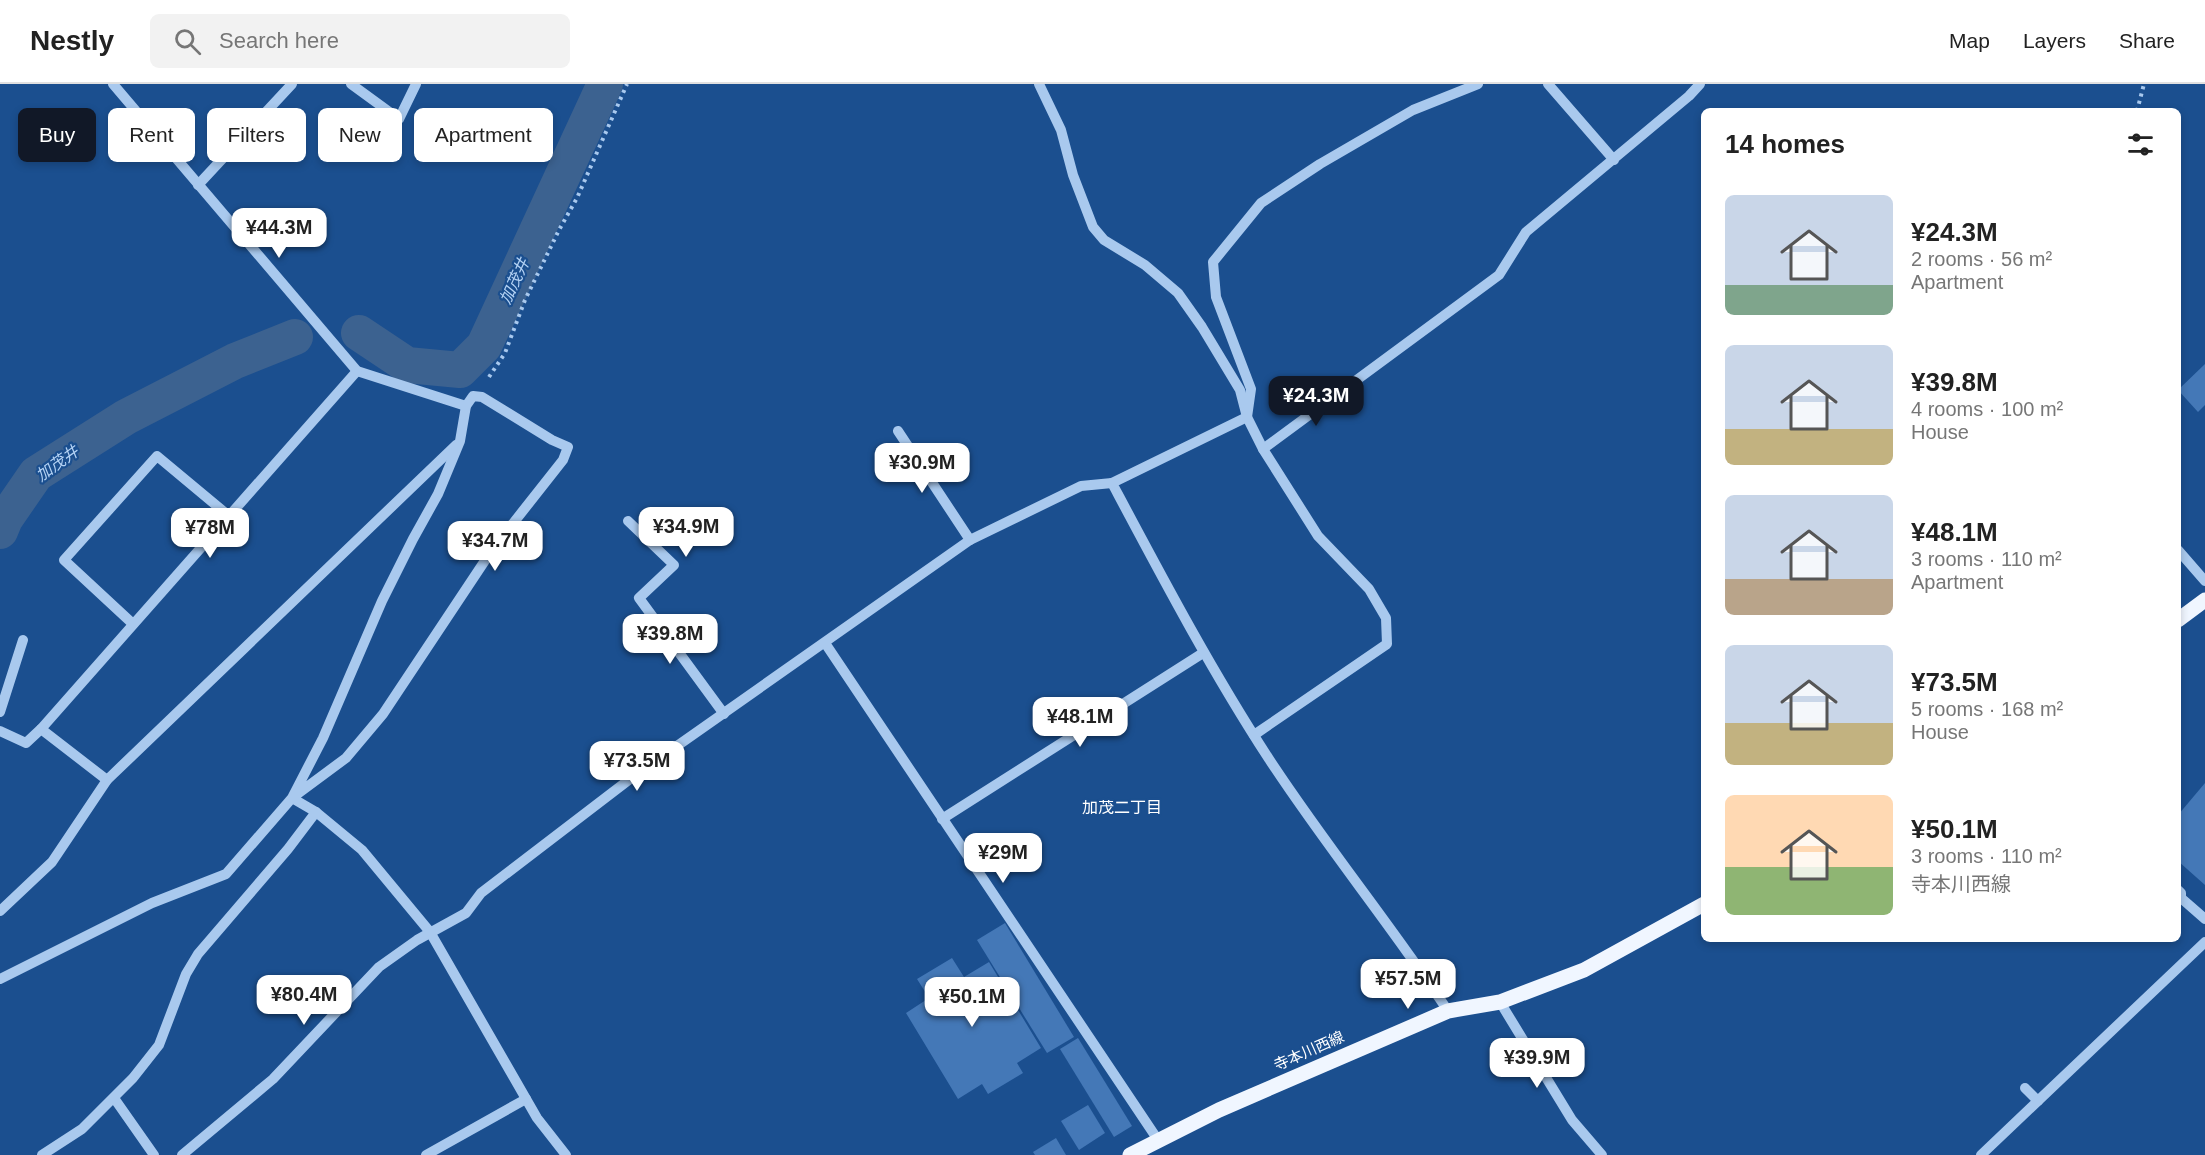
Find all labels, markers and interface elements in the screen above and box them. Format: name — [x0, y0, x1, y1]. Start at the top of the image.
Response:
search box — [150, 14, 570, 68]
text: Nestly — [30, 25, 114, 56]
icon: search — [171, 25, 204, 58]
text: Search here — [219, 28, 339, 53]
text: Map — [1949, 29, 1990, 52]
text: Layers — [2023, 29, 2086, 52]
text: Share — [2119, 29, 2175, 52]
chip: Buy — [18, 108, 96, 162]
chip: Rent — [108, 108, 195, 162]
chip: Filters — [207, 108, 306, 162]
chip: New — [318, 108, 402, 162]
chip: Apartment — [414, 108, 553, 162]
icon: filters — [2124, 128, 2157, 161]
text: 14 homes — [1725, 129, 1845, 159]
pin: ¥44.3M — [230, 208, 328, 259]
text: ¥44.3M — [246, 216, 312, 238]
text: ¥24.3M — [1911, 217, 1998, 247]
icon: home — [1773, 219, 1845, 291]
text: 2 rooms · 56 m² — [1911, 248, 2052, 270]
water label: 加茂井 — [497, 254, 533, 307]
text: Apartment — [1911, 271, 2003, 293]
text: ¥39.8M — [1911, 367, 1998, 397]
icon: home — [1773, 369, 1845, 441]
pin: ¥24.3M — [1267, 376, 1365, 427]
text: ¥24.3M — [1283, 384, 1349, 406]
text: 4 rooms · 100 m² — [1911, 398, 2063, 420]
text: House — [1911, 421, 1969, 443]
water label: 加茂井 — [33, 441, 83, 484]
pin: ¥30.9M — [873, 443, 971, 494]
text: ¥30.9M — [889, 451, 955, 473]
pin: ¥34.9M — [637, 507, 735, 558]
pin: ¥78M — [174, 508, 246, 559]
text: ¥34.9M — [653, 515, 719, 537]
text: ¥78M — [185, 516, 235, 538]
text: ¥48.1M — [1911, 517, 1998, 547]
icon: home — [1773, 519, 1845, 591]
pin: ¥34.7M — [446, 521, 544, 572]
text: ¥34.7M — [462, 529, 528, 551]
text: 3 rooms · 110 m² — [1911, 548, 2062, 570]
text: Apartment — [1911, 571, 2003, 593]
pin: ¥39.8M — [621, 614, 719, 665]
text: ¥39.8M — [637, 622, 703, 644]
text: ¥73.5M — [1911, 667, 1998, 697]
icon: home — [1773, 669, 1845, 741]
pin: ¥48.1M — [1031, 697, 1129, 748]
text: 5 rooms · 168 m² — [1911, 698, 2063, 720]
text: ¥48.1M — [1047, 705, 1113, 727]
text: House — [1911, 721, 1969, 743]
pin: ¥73.5M — [588, 741, 686, 792]
text: ¥73.5M — [604, 749, 670, 771]
district label: 加茂二丁目 — [1082, 799, 1162, 816]
text: ¥50.1M — [1911, 814, 1998, 844]
icon: home — [1773, 819, 1845, 891]
pin: ¥29M — [967, 833, 1039, 884]
text: ¥29M — [978, 841, 1028, 863]
text: 3 rooms · 110 m² — [1911, 845, 2062, 867]
text: 寺本川西線 — [1911, 873, 2011, 895]
pin: ¥57.5M — [1359, 959, 1457, 1010]
text: ¥57.5M — [1375, 967, 1441, 989]
pin: ¥80.4M — [255, 975, 353, 1026]
pin: ¥50.1M — [923, 977, 1021, 1028]
text: ¥80.4M — [271, 983, 337, 1005]
text: ¥50.1M — [939, 985, 1005, 1007]
street label: 寺本川西線 — [1271, 1028, 1347, 1074]
pin: ¥39.9M — [1488, 1038, 1586, 1089]
text: ¥39.9M — [1504, 1046, 1570, 1068]

